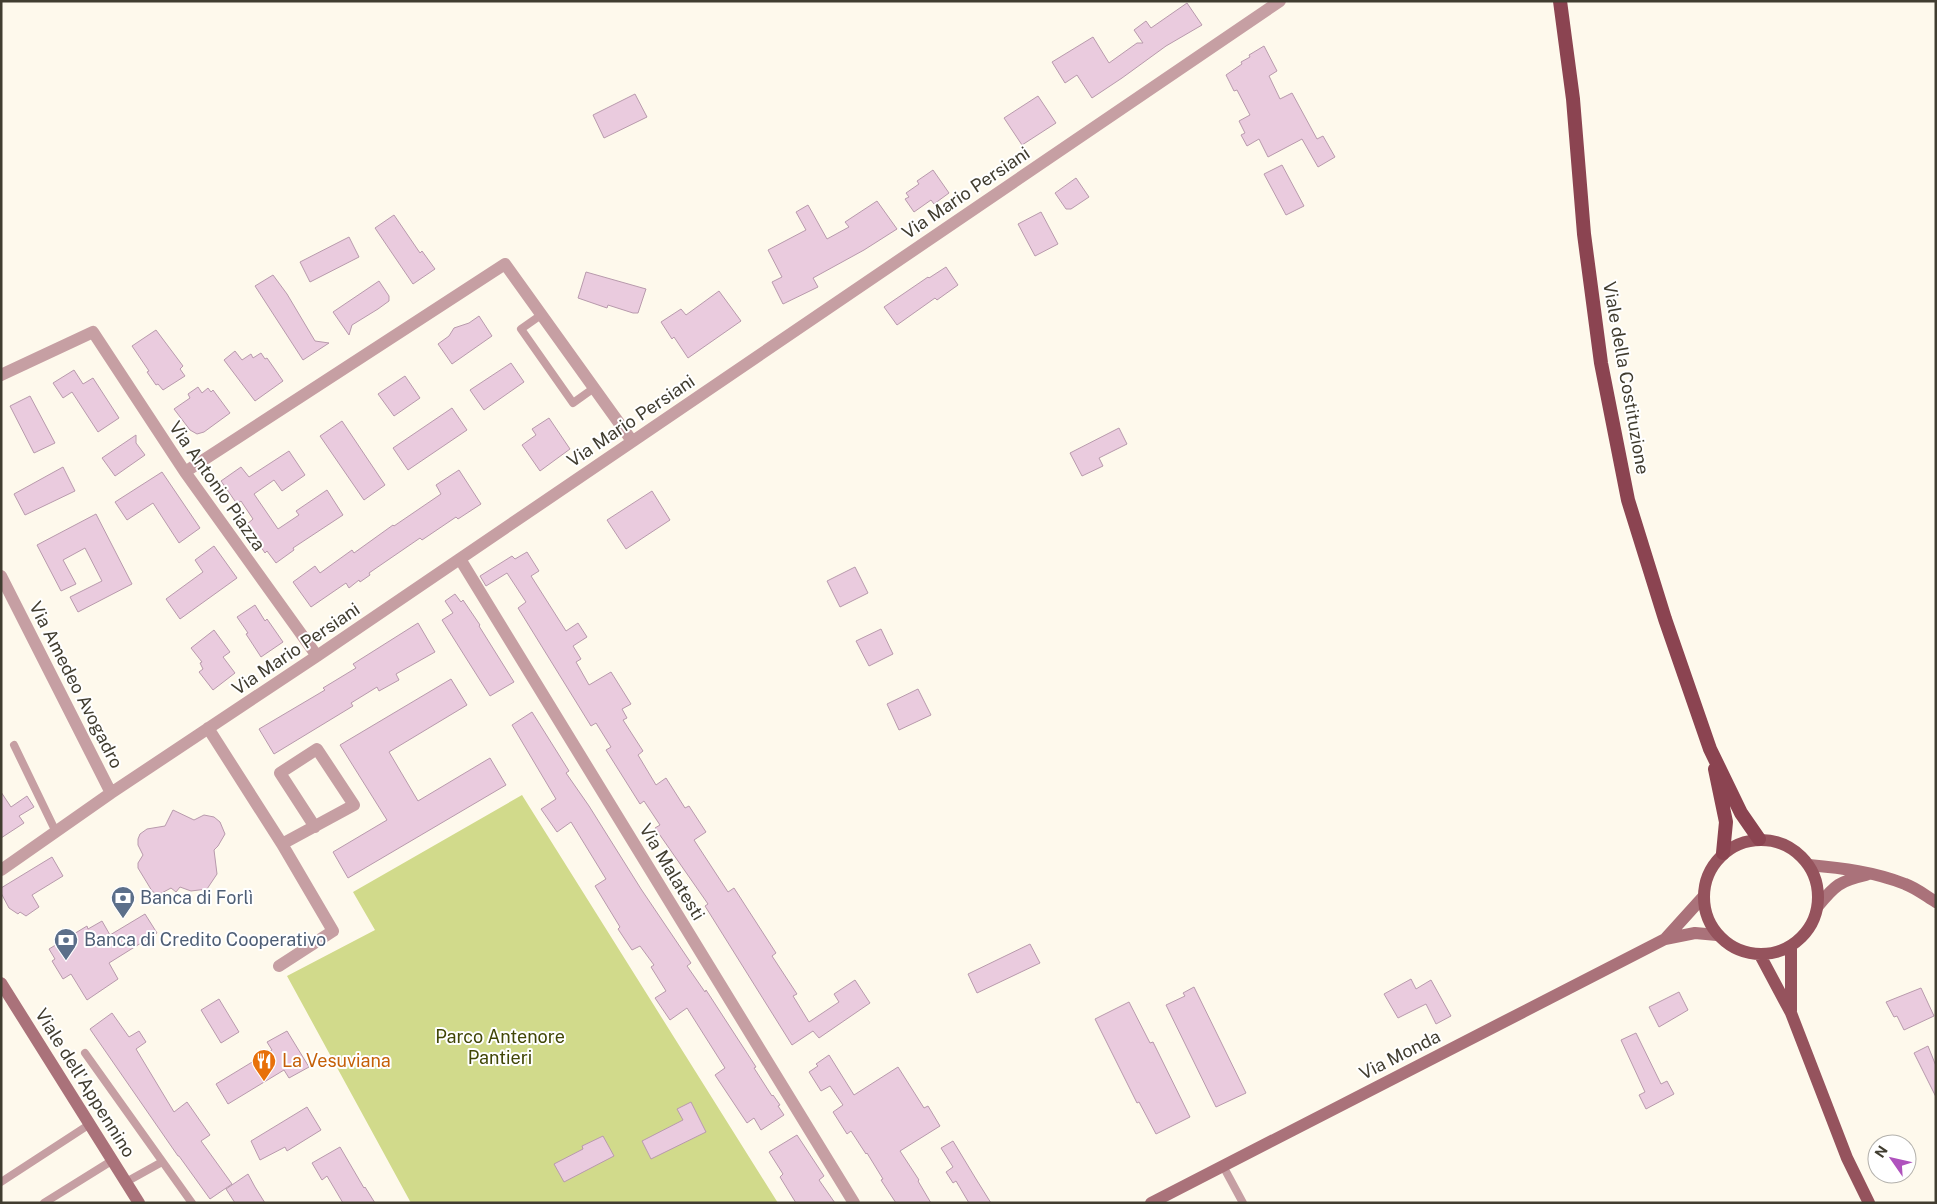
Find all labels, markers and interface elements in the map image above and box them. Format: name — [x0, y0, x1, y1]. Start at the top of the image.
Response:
street label: Via Mario Persiani — [898, 142, 1034, 243]
street label: Viale della Costituzione — [1599, 280, 1654, 476]
street label: Via Mario Persiani — [563, 370, 699, 471]
street label: Via Antonio Piazza — [165, 417, 270, 555]
street label: Via Amedeo Avogadro — [25, 598, 128, 772]
street label: Via Mario Persiani — [228, 598, 364, 699]
street label: Via Malatesti — [635, 820, 709, 924]
bank icon: Banca di Forlì — [110, 885, 136, 919]
place label: Banca di Forlì — [140, 887, 253, 908]
bank icon: Banca di Credito Cooperativo — [53, 927, 79, 961]
place label: Banca di Credito Cooperativo — [84, 929, 326, 950]
street label: Viale dell'Appennino — [31, 1005, 140, 1161]
street label: Via Monda — [1356, 1025, 1444, 1084]
park label: Parco Antenore Pantieri — [435, 1026, 565, 1068]
restaurant icon: La Vesuviana — [251, 1048, 277, 1082]
place label: La Vesuviana — [282, 1050, 391, 1071]
north arrow — [1867, 1134, 1917, 1184]
text: N — [1872, 1143, 1891, 1161]

